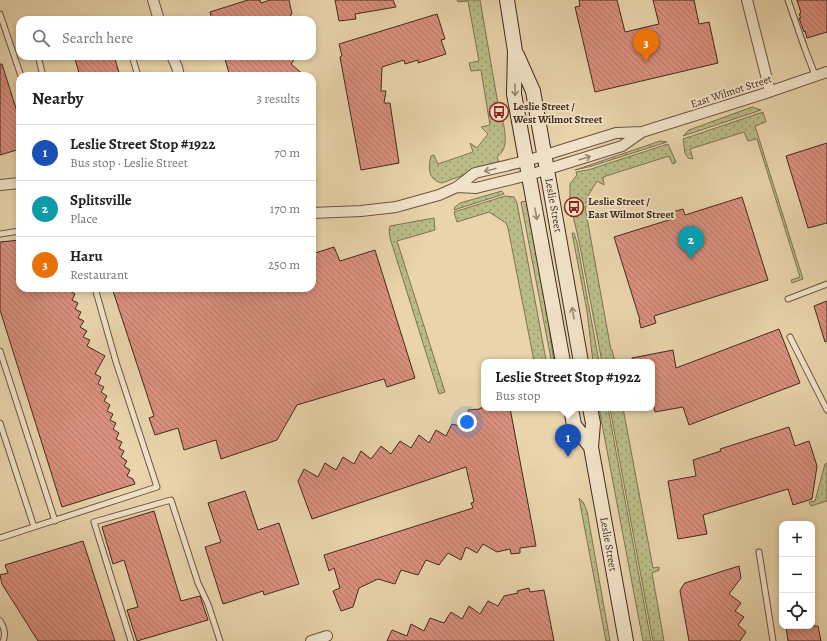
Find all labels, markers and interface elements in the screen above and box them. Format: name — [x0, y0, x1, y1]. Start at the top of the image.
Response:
search box — [16, 16, 316, 60]
icon: search — [30, 27, 52, 49]
text: Search here — [62, 28, 133, 48]
pin: 3 — [633, 29, 659, 62]
street label: East Wilmot Street — [689, 71, 774, 112]
one-way arrow — [511, 83, 518, 96]
text: Nearby — [32, 87, 83, 110]
text: 3 results — [256, 90, 300, 107]
place label: Leslie Street / West Wilmot Street — [512, 99, 603, 127]
bus stop icon: Leslie Street / West Wilmot Street — [488, 101, 510, 123]
text: Leslie Street Stop #1922 — [70, 134, 216, 154]
text: 1 — [43, 144, 47, 161]
text: 70 m — [274, 144, 300, 161]
text: Bus stop · Leslie Street — [70, 154, 188, 171]
one-way arrow — [578, 154, 591, 161]
one-way arrow — [484, 166, 497, 174]
street label: Leslie Street — [541, 177, 566, 234]
text: Splitsville — [70, 190, 132, 210]
place label: Leslie Street / East Wilmot Street — [588, 194, 675, 222]
bus stop icon: Leslie Street / East Wilmot Street — [563, 196, 585, 218]
text: 2 — [42, 200, 48, 217]
text: 170 m — [270, 200, 300, 217]
one-way arrow — [532, 207, 540, 220]
text: Place — [70, 210, 98, 227]
pin: 2 — [678, 226, 704, 259]
text: Haru — [70, 246, 103, 266]
text: 3 — [42, 256, 48, 273]
text: 250 m — [268, 256, 300, 273]
text: Restaurant — [70, 266, 128, 283]
one-way arrow — [569, 307, 577, 320]
popup — [481, 359, 655, 411]
text: Leslie Street Stop #1922 — [495, 367, 641, 387]
text: Bus stop — [495, 387, 541, 404]
your location — [457, 412, 477, 432]
pin: 1 — [555, 424, 581, 457]
street label: Leslie Street — [596, 516, 621, 573]
map controls — [779, 521, 815, 629]
button: + — [779, 521, 815, 557]
button: − — [779, 557, 815, 593]
button: locate — [779, 593, 815, 629]

